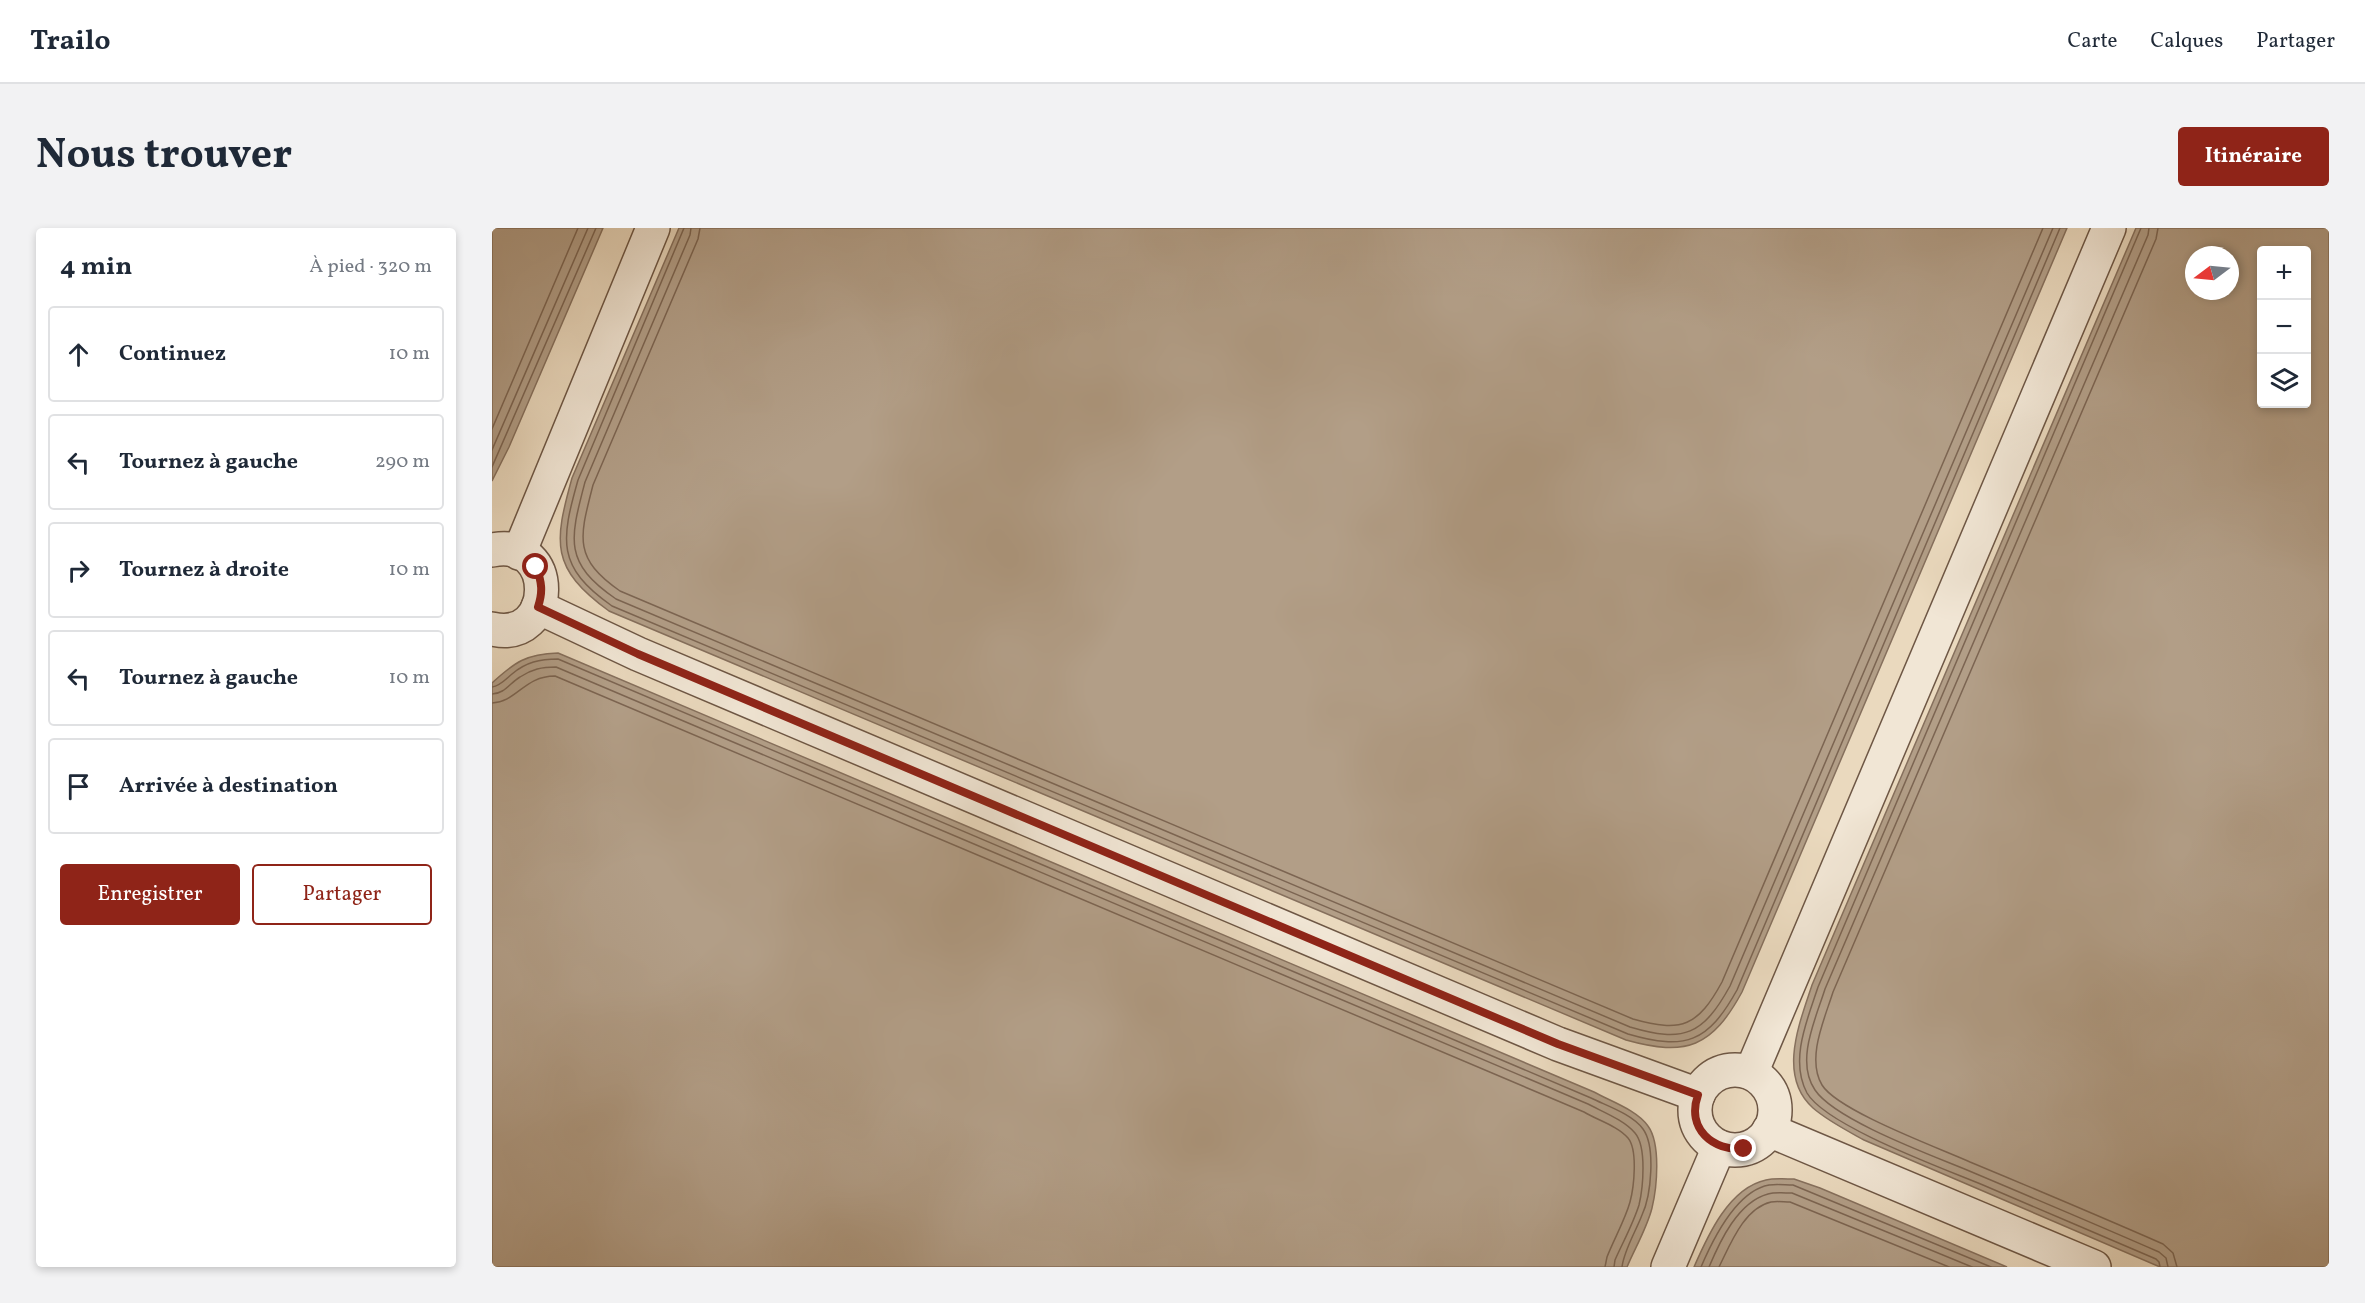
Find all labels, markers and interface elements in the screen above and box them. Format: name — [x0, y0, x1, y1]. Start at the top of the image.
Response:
text: Trailo — [30, 22, 111, 61]
text: Carte — [2067, 27, 2118, 56]
text: Calques — [2151, 27, 2223, 56]
text: Partager — [2256, 27, 2335, 56]
text: Nous trouver — [36, 127, 292, 186]
button: Itinéraire — [2178, 127, 2329, 186]
north arrow — [2185, 246, 2239, 300]
map controls — [2257, 246, 2311, 408]
button: + — [2257, 246, 2311, 300]
text: 4 min — [60, 249, 132, 285]
text: À pied · 320 m — [309, 253, 432, 281]
button: − — [2257, 300, 2311, 354]
icon: ahead — [62, 338, 95, 371]
text: Continuez — [119, 339, 226, 370]
text: 10 m — [389, 340, 430, 368]
button: layers — [2257, 354, 2311, 408]
icon: left — [62, 446, 95, 479]
text: Tournez à gauche — [119, 447, 298, 478]
text: 290 m — [375, 448, 430, 476]
route start — [522, 553, 548, 579]
icon: right — [62, 554, 95, 587]
text: Tournez à droite — [119, 555, 289, 586]
text: 10 m — [389, 556, 430, 584]
icon: left — [62, 662, 95, 695]
text: Tournez à gauche — [119, 663, 298, 694]
text: 10 m — [389, 664, 430, 692]
icon: arrive — [62, 770, 95, 803]
text: Arrivée à destination — [119, 771, 338, 802]
button: Enregistrer — [60, 864, 240, 925]
button: Partager — [252, 864, 432, 925]
route end — [1730, 1135, 1756, 1161]

